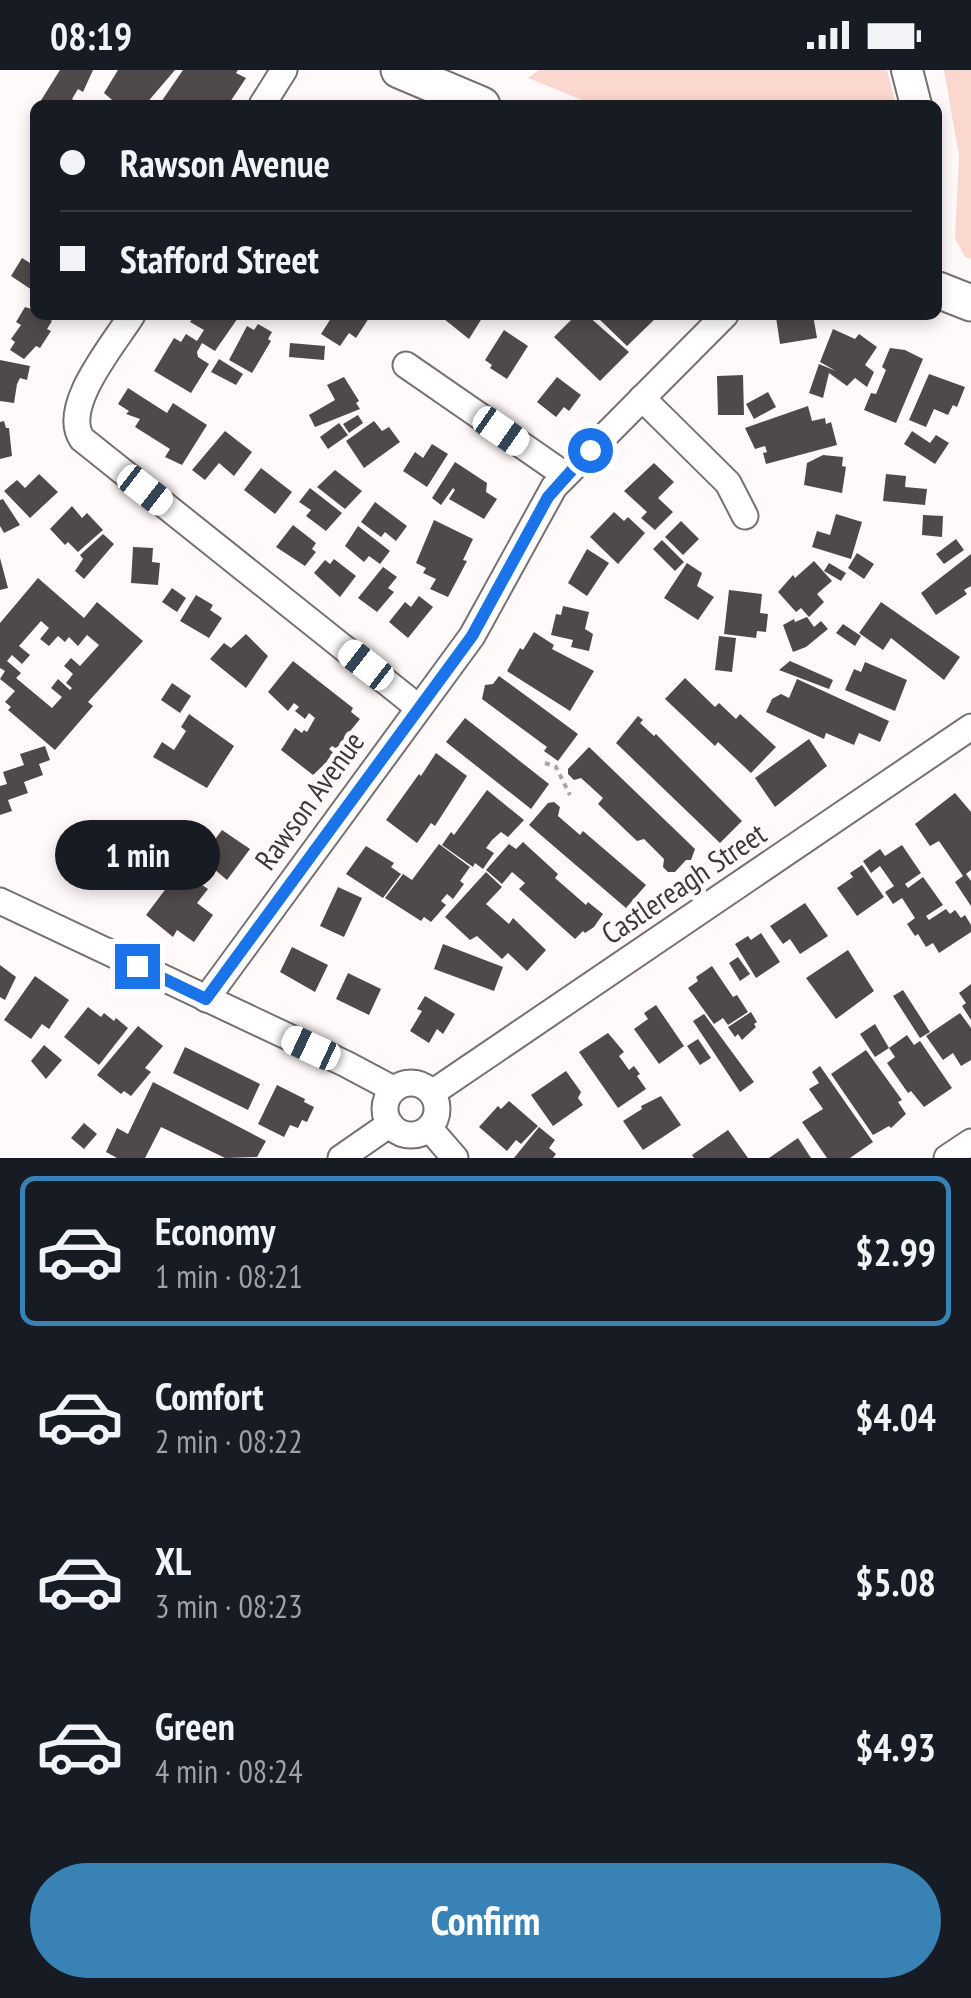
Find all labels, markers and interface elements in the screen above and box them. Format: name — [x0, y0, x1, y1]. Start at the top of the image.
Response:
text: 08:19 — [50, 11, 132, 60]
text: Rawson Avenue — [120, 138, 330, 187]
text: Stafford Street — [120, 234, 319, 283]
car — [468, 402, 534, 460]
route start — [568, 428, 613, 473]
car — [112, 460, 178, 520]
car — [333, 635, 399, 695]
street label: Rawson Avenue — [245, 723, 372, 877]
street label: Castlereagh Street — [593, 813, 774, 952]
callout: 1 min — [54, 821, 220, 891]
text: 1 min — [105, 834, 170, 876]
route end — [115, 944, 160, 989]
car — [277, 1022, 345, 1074]
icon: car — [35, 1206, 125, 1296]
text: Economy — [155, 1206, 275, 1255]
text: $2.99 — [855, 1227, 936, 1276]
text: 1 min · 08:21 — [155, 1255, 303, 1297]
icon: car — [35, 1371, 125, 1461]
text: Comfort — [155, 1371, 264, 1420]
text: $4.04 — [855, 1392, 936, 1441]
text: 2 min · 08:22 — [155, 1420, 303, 1462]
icon: car — [35, 1536, 125, 1626]
text: XL — [155, 1536, 191, 1585]
text: $5.08 — [855, 1557, 936, 1606]
text: 3 min · 08:23 — [155, 1585, 303, 1627]
icon: car — [35, 1701, 125, 1791]
text: Green — [155, 1701, 235, 1750]
text: $4.93 — [855, 1722, 936, 1771]
text: 4 min · 08:24 — [155, 1750, 303, 1792]
button: Confirm — [30, 1863, 941, 1978]

